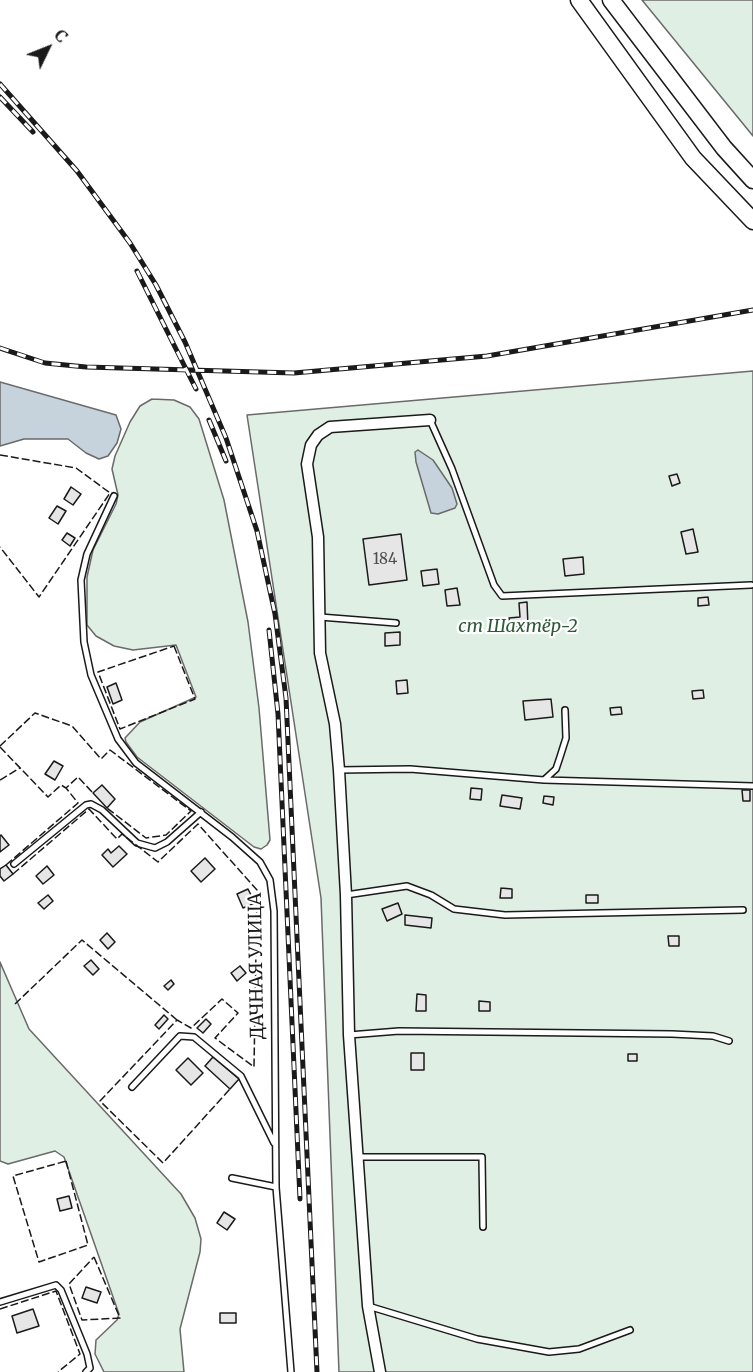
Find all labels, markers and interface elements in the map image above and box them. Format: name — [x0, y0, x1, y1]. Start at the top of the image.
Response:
north arrow — [18, 18, 78, 78]
text: С — [50, 25, 72, 46]
house number: 184 — [373, 551, 397, 569]
park label: ст Шахтёр-2 — [458, 616, 578, 638]
street label: ДАЧНАЯ УЛИЦА — [245, 892, 269, 1040]

